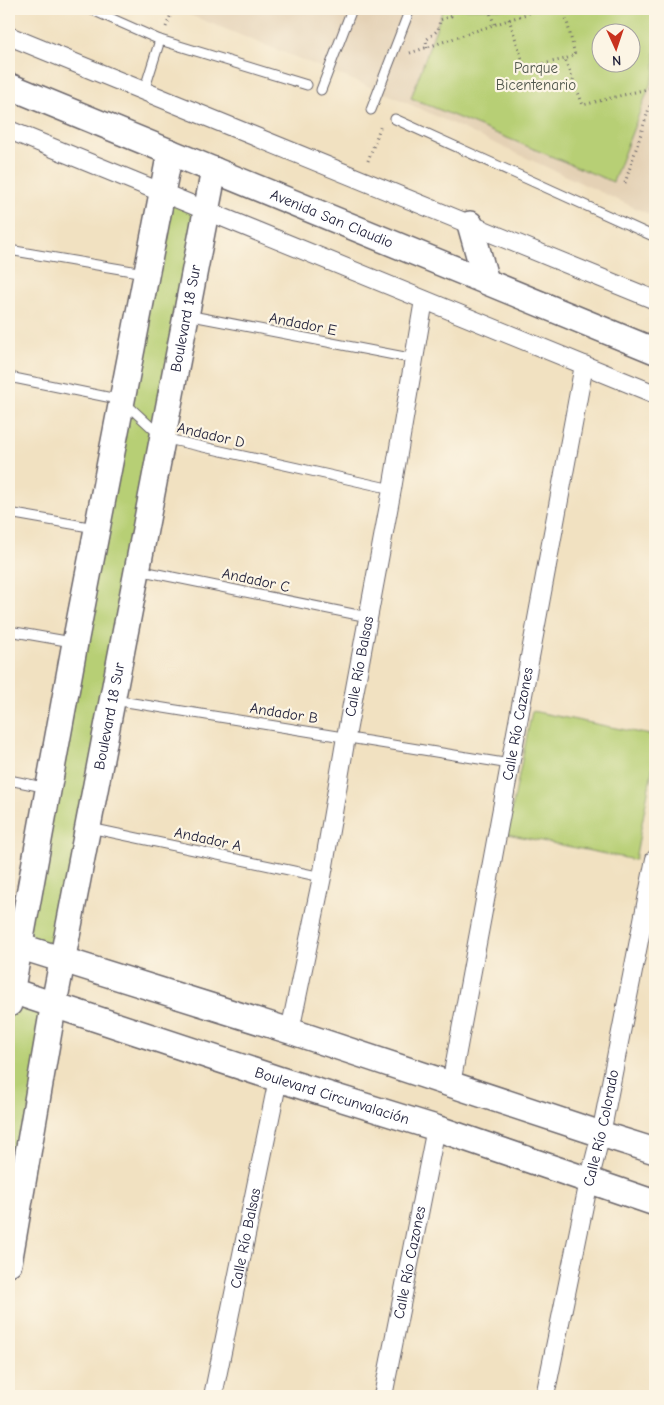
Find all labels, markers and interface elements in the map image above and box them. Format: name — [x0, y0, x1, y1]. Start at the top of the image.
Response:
north arrow — [592, 22, 642, 72]
text: N — [612, 52, 622, 69]
park label: Parque Bicentenario — [496, 59, 576, 94]
street label: Avenida San Claudio — [268, 185, 396, 252]
street label: Boulevard 18 Sur — [166, 263, 205, 373]
street label: Andador E — [268, 309, 338, 339]
street label: Andador D — [175, 418, 247, 452]
street label: Andador C — [220, 564, 292, 596]
street label: Calle Río Balsas — [341, 615, 377, 718]
street label: Boulevard 18 Sur — [90, 661, 128, 771]
street label: Calle Río Cazones — [498, 666, 537, 782]
street label: Andador B — [249, 699, 319, 727]
street label: Andador A — [173, 823, 244, 855]
street label: Boulevard Circunvalación — [253, 1063, 412, 1128]
street label: Calle Río Colorado — [579, 1068, 622, 1188]
street label: Calle Río Balsas — [226, 1187, 264, 1290]
street label: Calle Río Cazones — [389, 1205, 429, 1321]

